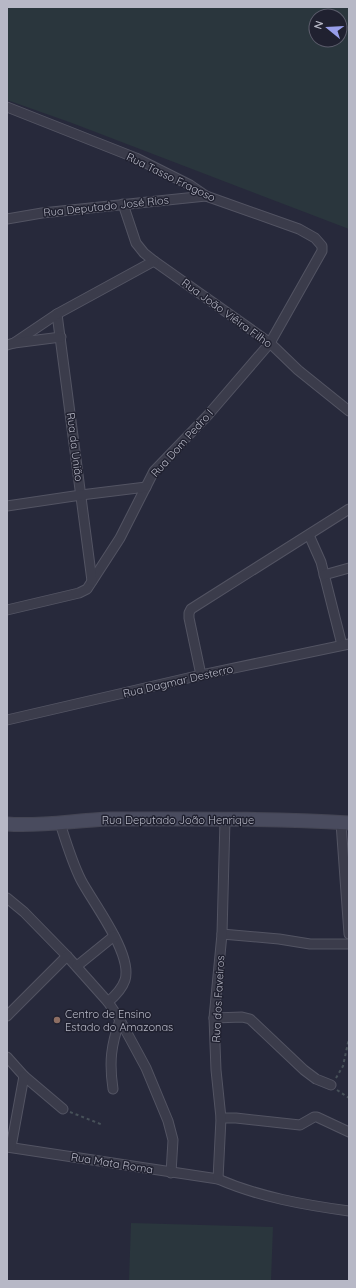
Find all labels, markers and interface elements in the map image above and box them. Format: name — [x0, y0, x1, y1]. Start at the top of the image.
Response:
north arrow — [308, 8, 348, 48]
text: N — [311, 19, 326, 31]
street label: Rua Tasso Fragoso — [124, 149, 218, 205]
street label: Rua Deputado José Rios — [43, 192, 169, 220]
street label: Rua João Viêira Filho — [179, 275, 275, 351]
street label: Rua Dom Pedro I — [148, 406, 216, 480]
street label: Rua da União — [64, 412, 86, 483]
street label: Rua Dagmar Desterro — [122, 661, 235, 700]
street label: Rua Deputado João Henrique — [102, 813, 254, 827]
street label: Rua dos Faveiros — [209, 955, 227, 1043]
place label: Centro de Ensino Estado do Amazonas — [65, 1007, 173, 1034]
marker: Centro de Ensino Estado do Amazonas — [52, 1015, 62, 1025]
street label: Rua Mata Roma — [70, 1150, 154, 1176]

